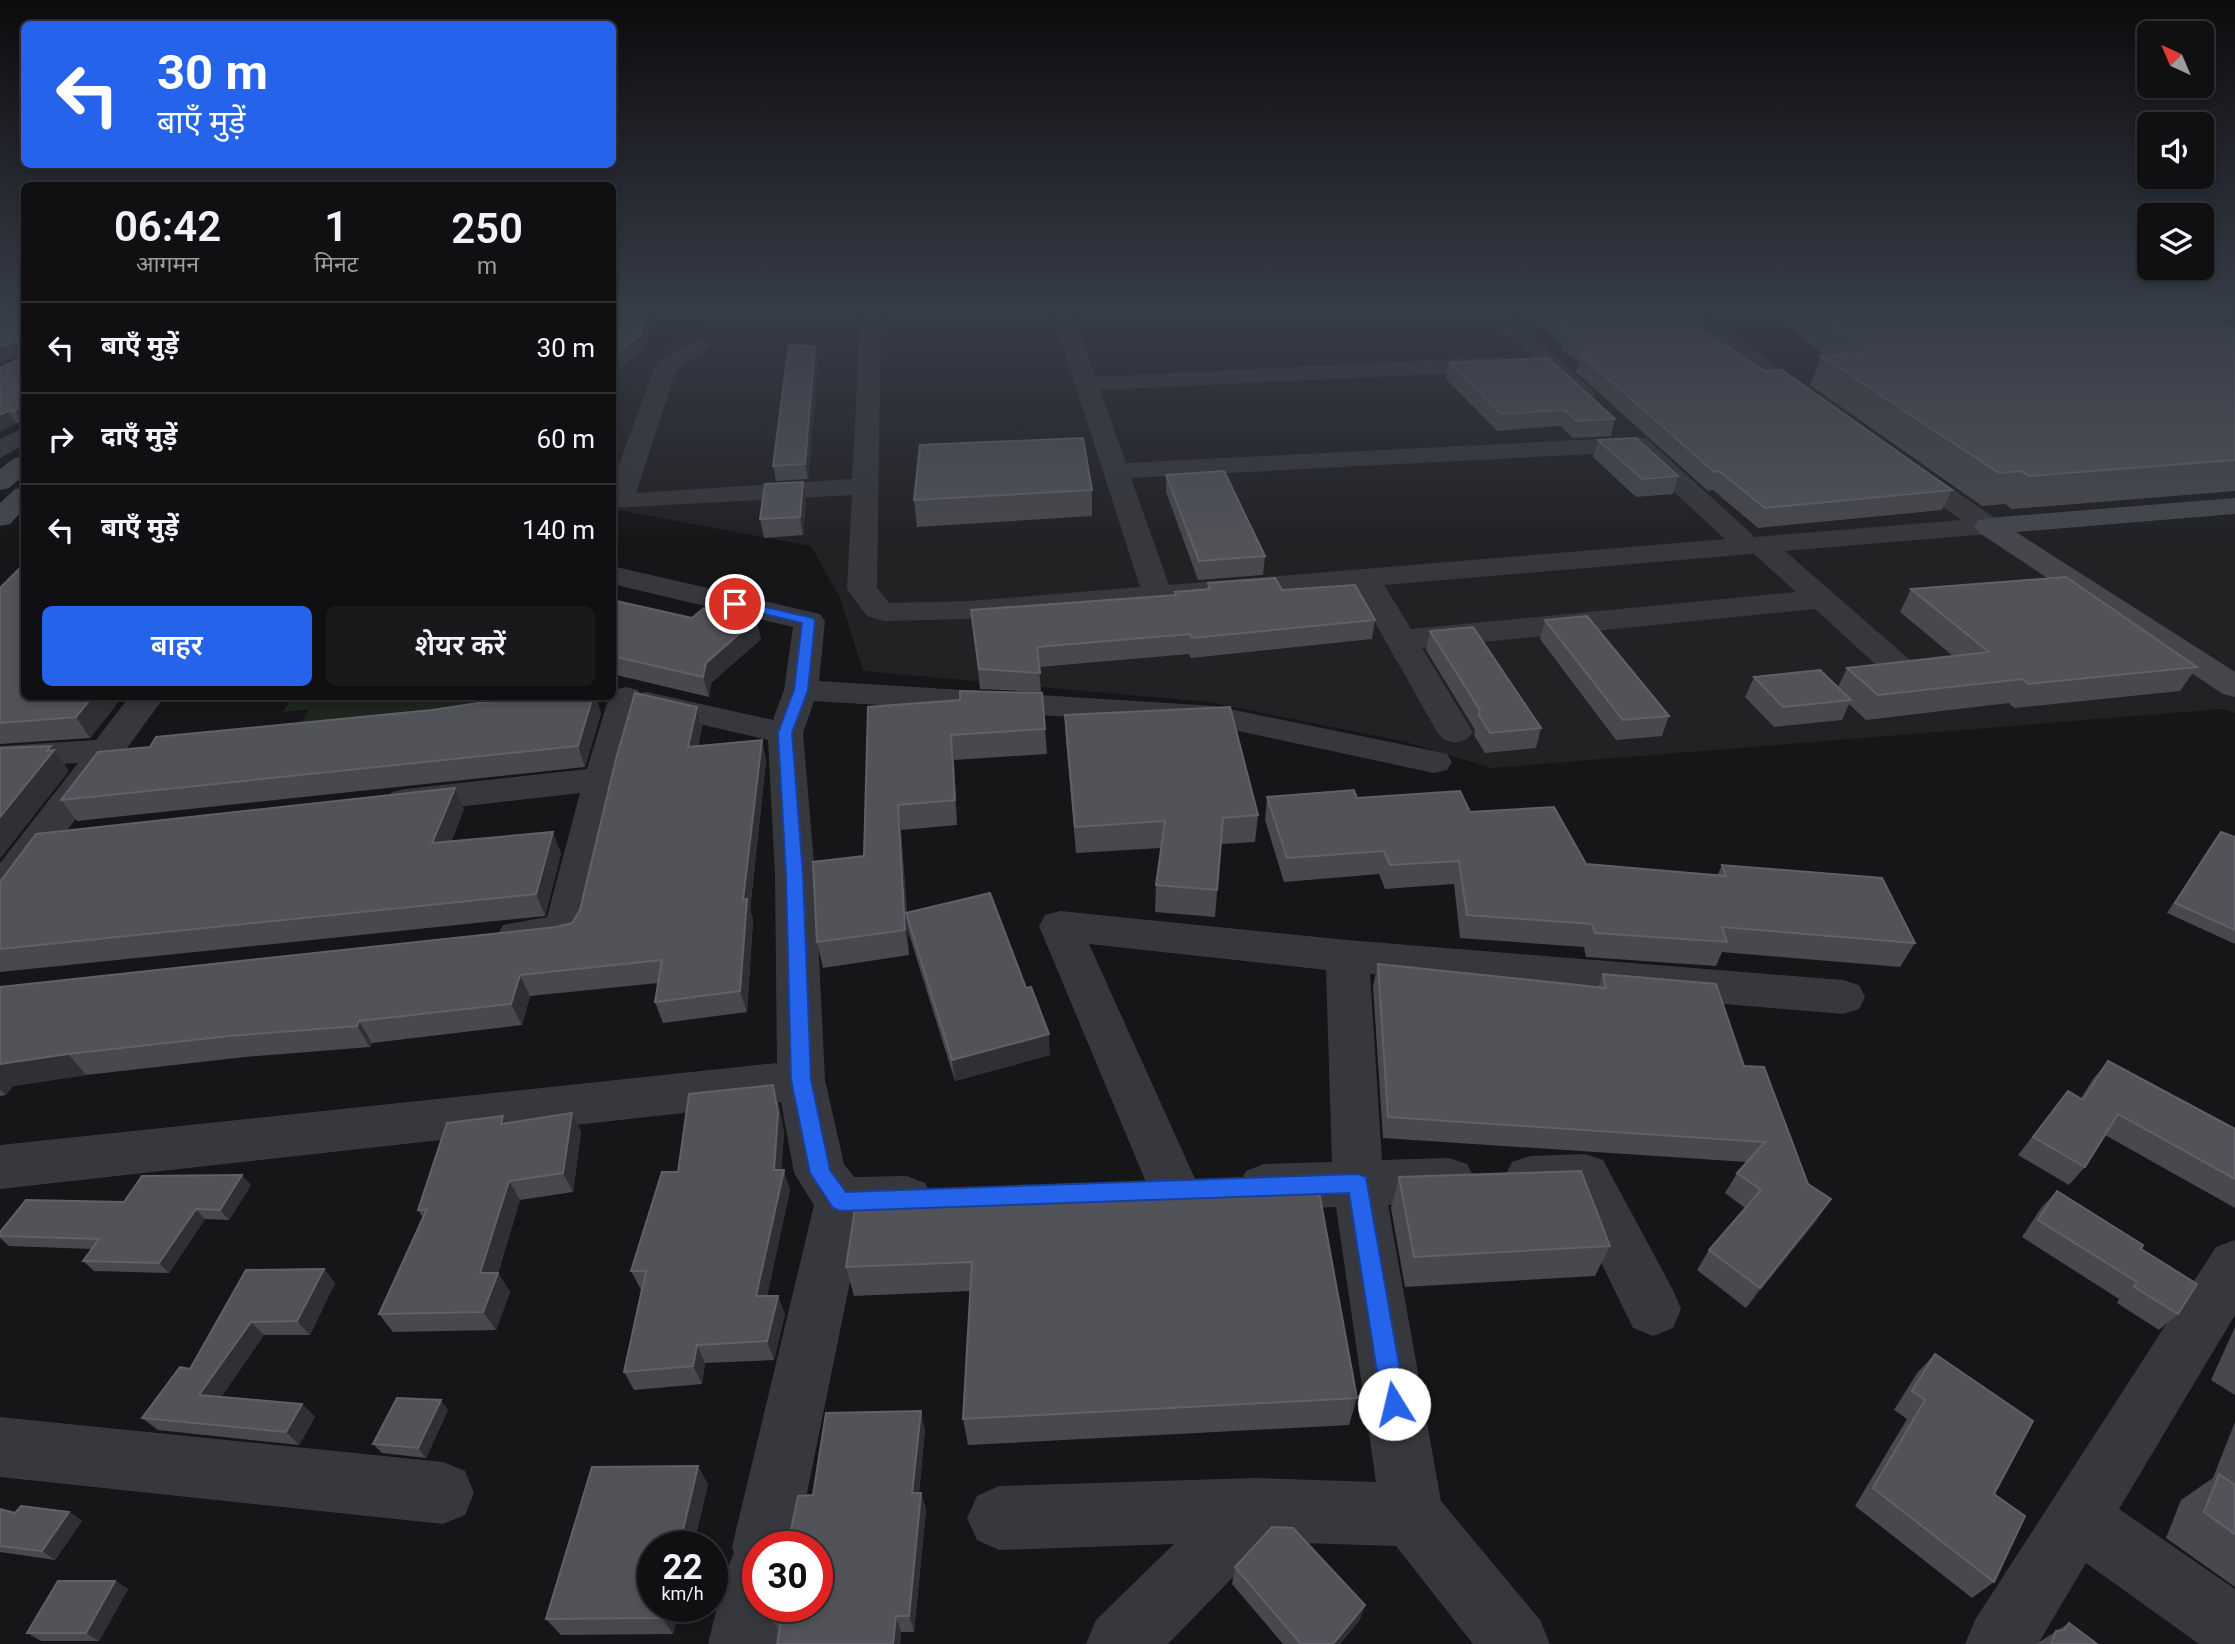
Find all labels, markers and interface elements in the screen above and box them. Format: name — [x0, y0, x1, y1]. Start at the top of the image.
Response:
north arrow — [2137, 21, 2214, 98]
map controls — [2137, 21, 2214, 280]
text: 30 m — [157, 44, 268, 101]
icon: left — [42, 49, 133, 140]
text: बाएँ मुड़ें — [157, 103, 245, 141]
button: sound — [2137, 112, 2214, 189]
text: 06:42 — [114, 202, 221, 251]
text: 1 — [324, 202, 348, 251]
button: layers — [2137, 203, 2214, 280]
text: 250 — [451, 204, 523, 253]
text: आगमन — [136, 251, 199, 278]
text: मिनट — [314, 251, 358, 278]
text: m — [477, 253, 497, 280]
icon: left — [42, 329, 80, 367]
text: बाएँ मुड़ें — [101, 330, 179, 360]
text: 30 m — [537, 333, 595, 363]
icon: right — [42, 420, 80, 458]
text: दाएँ मुड़ें — [101, 421, 177, 451]
text: 60 m — [537, 424, 595, 454]
icon: left — [42, 511, 80, 549]
text: बाएँ मुड़ें — [101, 512, 179, 542]
text: 140 m — [522, 515, 595, 545]
pin — [705, 574, 765, 634]
icon: arrive — [716, 585, 754, 623]
button: बाहर — [42, 606, 312, 686]
button: शेयर करें — [326, 606, 595, 686]
position arrow — [1357, 1367, 1431, 1441]
speed limit sign: 30 — [742, 1531, 833, 1622]
text: 22 — [662, 1547, 703, 1588]
text: km/h — [661, 1583, 704, 1604]

